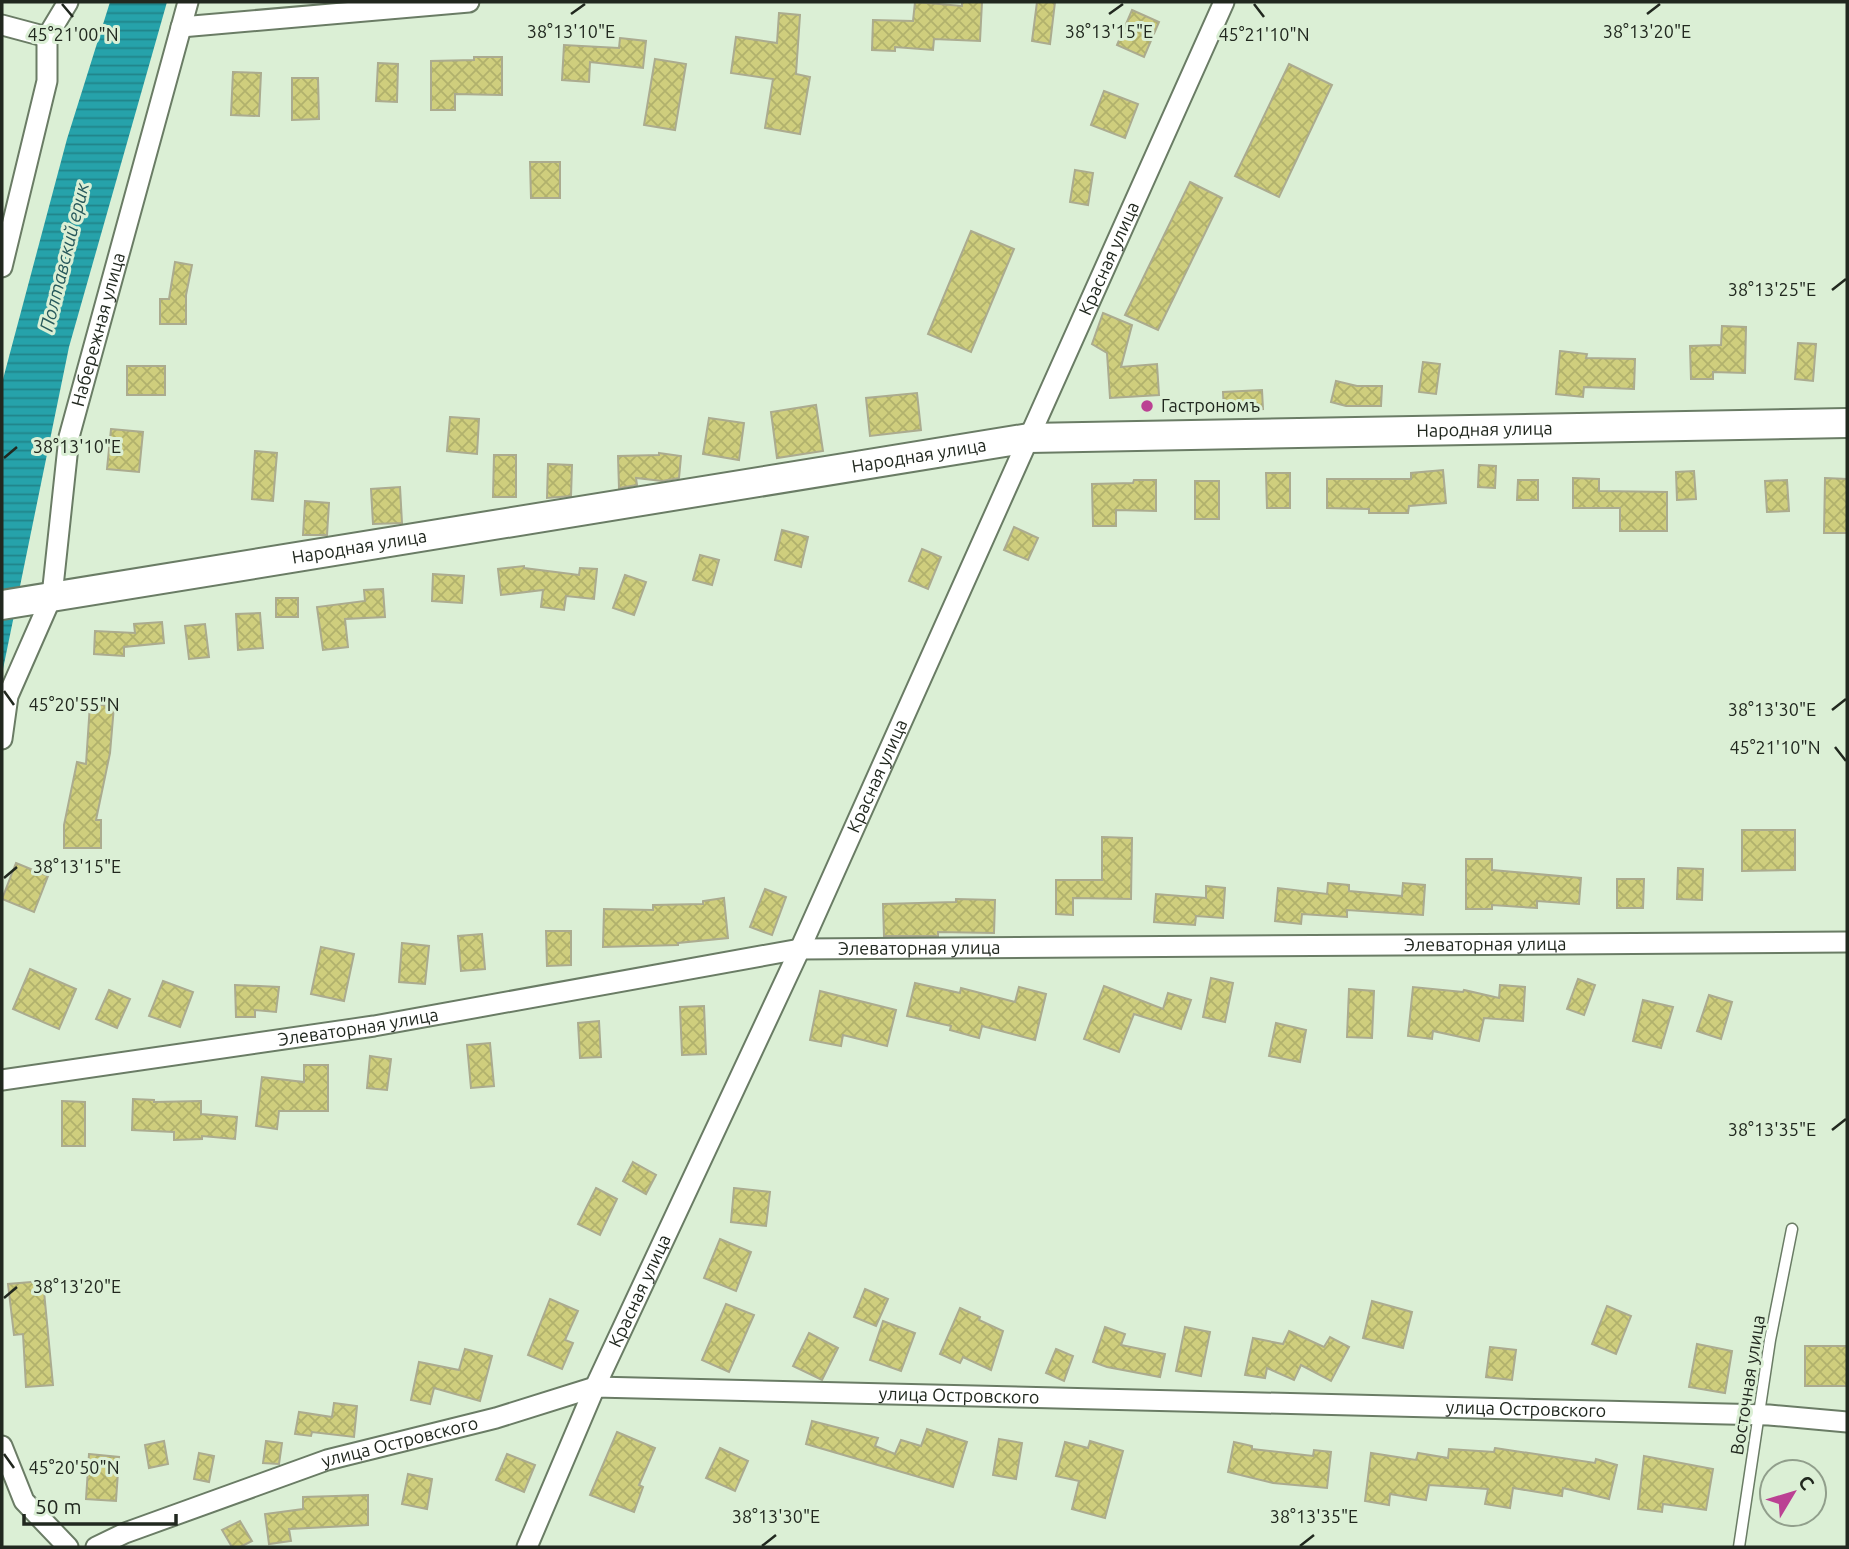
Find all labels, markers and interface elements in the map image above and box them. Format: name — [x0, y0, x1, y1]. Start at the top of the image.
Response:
text: 38°13'10"E — [527, 21, 615, 41]
text: 38°13'15"E — [1065, 21, 1153, 41]
text: 38°13'20"E — [1603, 21, 1691, 41]
text: 45°21'00"N — [27, 24, 119, 44]
text: 45°21'10"N — [1218, 24, 1310, 44]
water label: Полтавский ерик — [35, 180, 93, 334]
street label: Красная улица — [1074, 198, 1142, 318]
street label: Набережная улица — [67, 250, 128, 409]
text: 38°13'25"E — [1728, 279, 1816, 299]
place label: Гастрономъ — [1161, 395, 1260, 415]
marker: Гастрономъ — [1139, 398, 1155, 414]
street label: Народная улица — [1416, 417, 1553, 440]
street label: Народная улица — [850, 434, 988, 476]
text: 38°13'10"E — [33, 436, 121, 456]
street label: Народная улица — [290, 525, 428, 567]
text: 45°20'55"N — [28, 694, 120, 714]
text: 38°13'30"E — [1728, 699, 1816, 719]
street label: Красная улица — [842, 716, 911, 835]
text: 45°21'10"N — [1729, 737, 1821, 757]
text: 38°13'15"E — [33, 856, 121, 876]
street label: Элеваторная улица — [1404, 933, 1566, 954]
street label: Элеваторная улица — [838, 937, 1000, 958]
street label: Элеваторная улица — [276, 1004, 440, 1049]
text: 38°13'35"E — [1728, 1119, 1816, 1139]
street label: Красная улица — [604, 1231, 674, 1350]
text: 38°13'20"E — [33, 1276, 121, 1296]
street label: Восточная улица — [1726, 1313, 1768, 1456]
street label: улица Островского — [879, 1383, 1040, 1407]
street label: улица Островского — [1445, 1396, 1606, 1420]
street label: улица Островского — [318, 1412, 480, 1470]
text: 45°20'50"N — [28, 1457, 120, 1477]
north arrow — [1758, 1458, 1828, 1528]
text: С — [1794, 1471, 1819, 1494]
scale bar — [24, 1482, 177, 1526]
text: 50 m — [35, 1494, 82, 1518]
text: 38°13'30"E — [732, 1506, 820, 1526]
text: 38°13'35"E — [1270, 1506, 1358, 1526]

